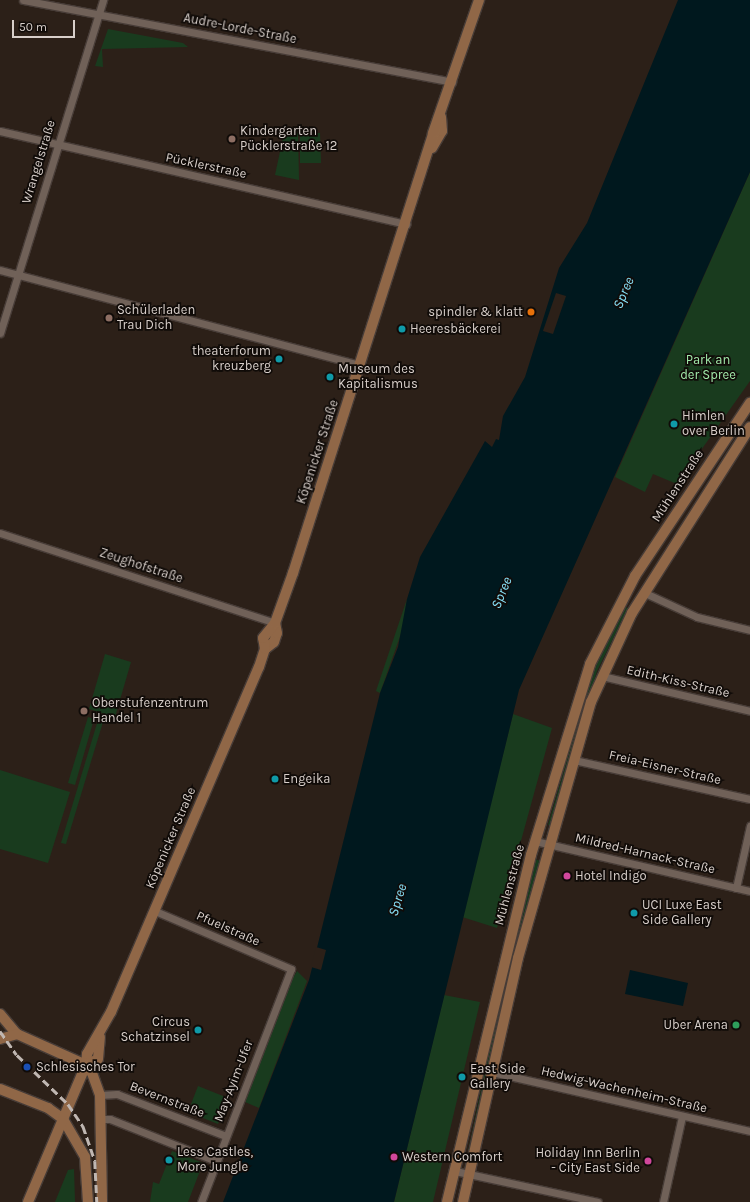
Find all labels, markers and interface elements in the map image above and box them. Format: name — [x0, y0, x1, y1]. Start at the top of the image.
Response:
street label: Audre-Lorde-Straße — [182, 10, 298, 48]
scale bar — [14, 12, 77, 38]
text: 50 m — [19, 20, 47, 34]
street label: Wrangelstraße — [19, 118, 59, 206]
place label: Kindergarten Pücklerstraße 12 — [240, 124, 337, 155]
marker: Kindergarten Pücklerstraße 12 — [227, 134, 237, 144]
street label: Pücklerstraße — [164, 150, 248, 182]
water label: Spree — [610, 275, 638, 311]
place label: Schülerladen Trau Dich — [117, 303, 195, 334]
place label: spindler & klatt — [428, 304, 523, 320]
marker: spindler & klatt — [526, 307, 536, 317]
marker: Schülerladen Trau Dich — [104, 313, 114, 323]
place label: Heeresbäckerei — [410, 321, 501, 337]
marker: Heeresbäckerei — [397, 324, 407, 334]
place label: theaterforum kreuzberg — [192, 344, 271, 375]
park label: Park an der Spree — [680, 353, 736, 384]
marker: theaterforum kreuzberg — [274, 354, 284, 364]
place label: Museum des Kapitalismus — [338, 362, 418, 393]
marker: Museum des Kapitalismus — [325, 372, 335, 382]
street label: Köpenicker Straße — [294, 398, 342, 506]
place label: Himlen over Berlin — [682, 409, 745, 440]
marker: Himlen over Berlin — [669, 419, 679, 429]
street label: Mühlenstraße — [649, 447, 707, 525]
street label: Zeughofstraße — [97, 545, 185, 587]
water label: Spree — [488, 575, 516, 611]
street label: Edith-Kiss-Straße — [625, 663, 731, 701]
place label: Oberstufenzentrum Handel 1 — [92, 696, 208, 727]
marker: Oberstufenzentrum Handel 1 — [79, 706, 89, 716]
street label: Freia-Eisner-Straße — [607, 747, 723, 789]
place label: Engeika — [283, 771, 331, 787]
marker: Engeika — [270, 774, 280, 784]
street label: Köpenicker Straße — [143, 785, 199, 891]
street label: Mildred-Harnack-Straße — [573, 830, 717, 878]
street label: Mühlenstraße — [492, 843, 528, 927]
place label: Hotel Indigo — [575, 868, 647, 884]
marker: Hotel Indigo — [562, 871, 572, 881]
water label: Spree — [385, 882, 411, 918]
place label: UCI Luxe East Side Gallery — [642, 898, 722, 929]
street label: Pfuelstraße — [194, 908, 262, 950]
marker: UCI Luxe East Side Gallery — [629, 908, 639, 918]
place label: Circus Schatzinsel — [121, 1015, 190, 1046]
place label: Uber Arena — [664, 1017, 728, 1033]
marker: Uber Arena — [731, 1020, 741, 1030]
marker: Circus Schatzinsel — [193, 1025, 203, 1035]
street label: May-Ayim-Ufer — [211, 1038, 257, 1124]
place label: Schlesisches Tor — [36, 1059, 135, 1075]
marker: Schlesisches Tor — [21, 1061, 33, 1073]
place label: East Side Gallery — [470, 1062, 525, 1093]
street label: Hedwig-Wachenheim-Straße — [539, 1063, 709, 1117]
marker: East Side Gallery — [457, 1072, 467, 1082]
street label: Bevernstraße — [127, 1079, 207, 1121]
place label: Less Castles, More Jungle — [177, 1145, 253, 1176]
place label: Holiday Inn Berlin - City East Side — [535, 1146, 640, 1177]
place label: Western Comfort — [402, 1149, 502, 1165]
marker: Western Comfort — [389, 1152, 399, 1162]
marker: Less Castles, More Jungle — [164, 1155, 174, 1165]
marker: Holiday Inn Berlin - City East Side — [643, 1156, 653, 1166]

